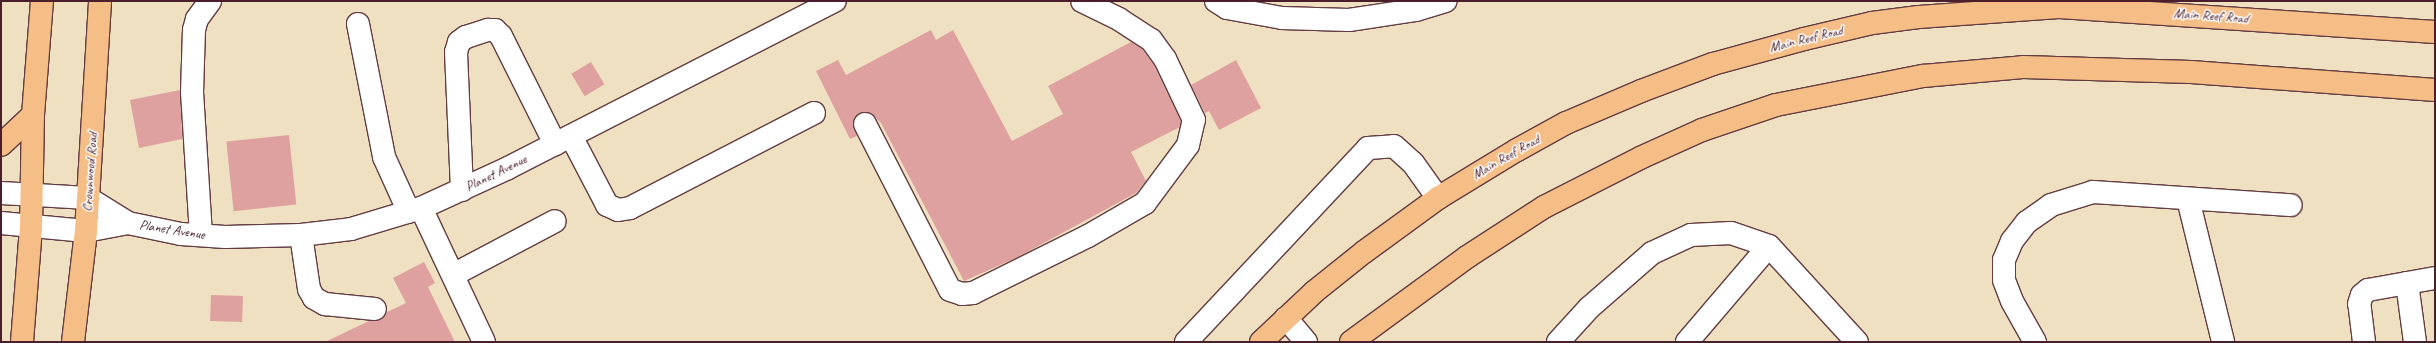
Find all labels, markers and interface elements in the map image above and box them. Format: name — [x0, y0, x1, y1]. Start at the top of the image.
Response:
street label: Main Reef Road — [2173, 5, 2249, 27]
street label: Main Reef Road — [1767, 22, 1845, 56]
street label: Main Reef Road — [1469, 131, 1543, 183]
street label: Crownwood Road — [79, 132, 101, 212]
street label: Planet Avenue — [463, 151, 529, 195]
street label: Planet Avenue — [138, 217, 206, 243]

